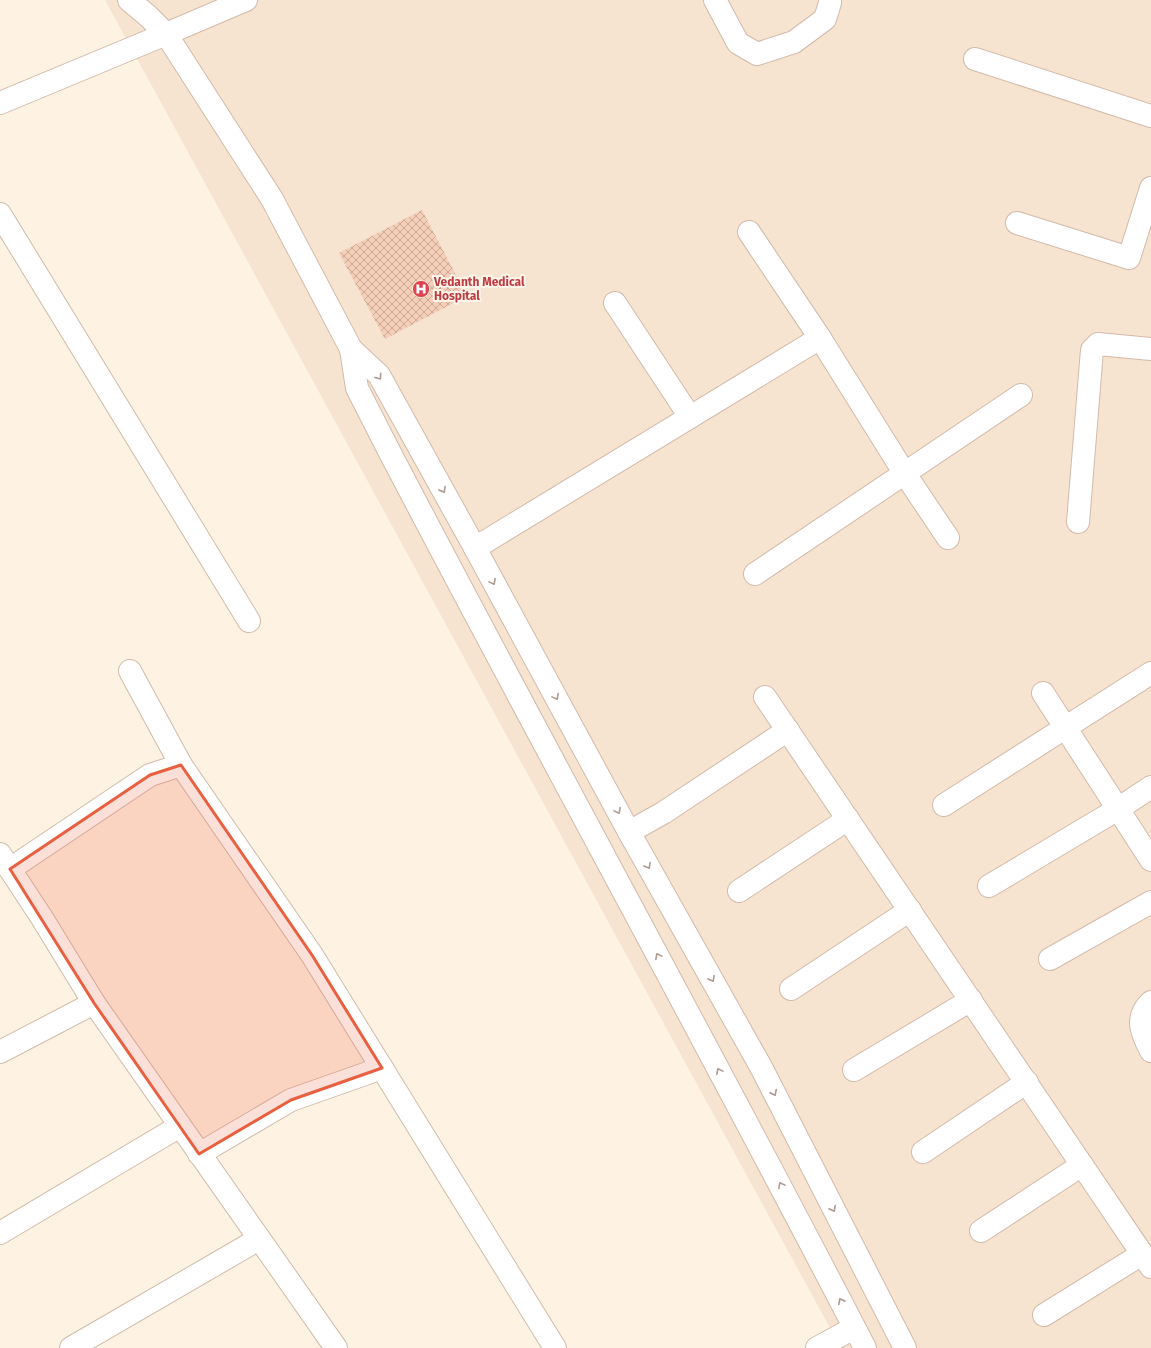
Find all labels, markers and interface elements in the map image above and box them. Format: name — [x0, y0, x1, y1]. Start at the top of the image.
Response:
place label: Vedanth Medical Hospital — [433, 275, 525, 303]
hospital icon: Vedanth Medical Hospital — [411, 279, 431, 299]
one-way arrow — [374, 372, 381, 379]
one-way arrow — [438, 486, 445, 493]
one-way arrow — [489, 578, 496, 585]
one-way arrow — [551, 692, 558, 700]
one-way arrow — [613, 807, 620, 814]
one-way arrow — [643, 862, 651, 869]
one-way arrow — [655, 953, 662, 961]
one-way arrow — [707, 975, 714, 982]
one-way arrow — [717, 1068, 724, 1075]
one-way arrow — [769, 1089, 777, 1096]
one-way arrow — [778, 1182, 785, 1190]
one-way arrow — [829, 1204, 836, 1212]
one-way arrow — [838, 1298, 845, 1305]

